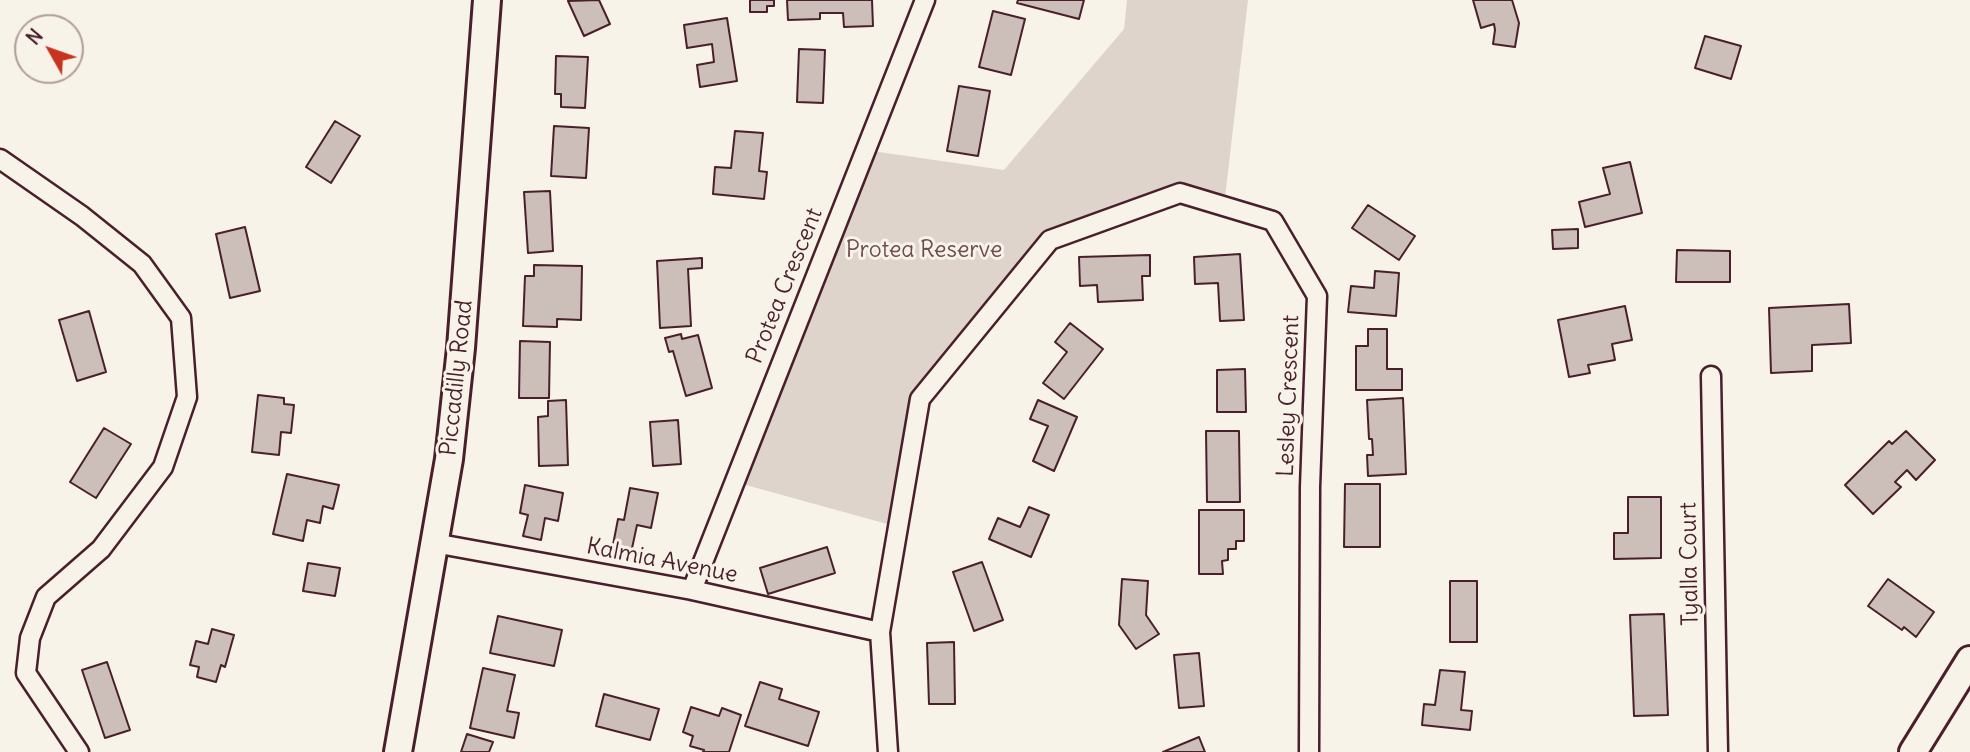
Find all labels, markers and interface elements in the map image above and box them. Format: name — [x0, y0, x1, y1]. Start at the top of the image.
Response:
north arrow — [14, 14, 84, 84]
text: N — [21, 24, 48, 50]
street label: Protea Crescent — [741, 204, 829, 368]
park label: Protea Reserve — [846, 236, 1002, 264]
street label: Piccadilly Road — [435, 299, 479, 457]
street label: Lesley Crescent — [1272, 315, 1306, 477]
street label: Tyalla Court — [1675, 502, 1705, 626]
street label: Kalmia Avenue — [584, 533, 740, 589]

